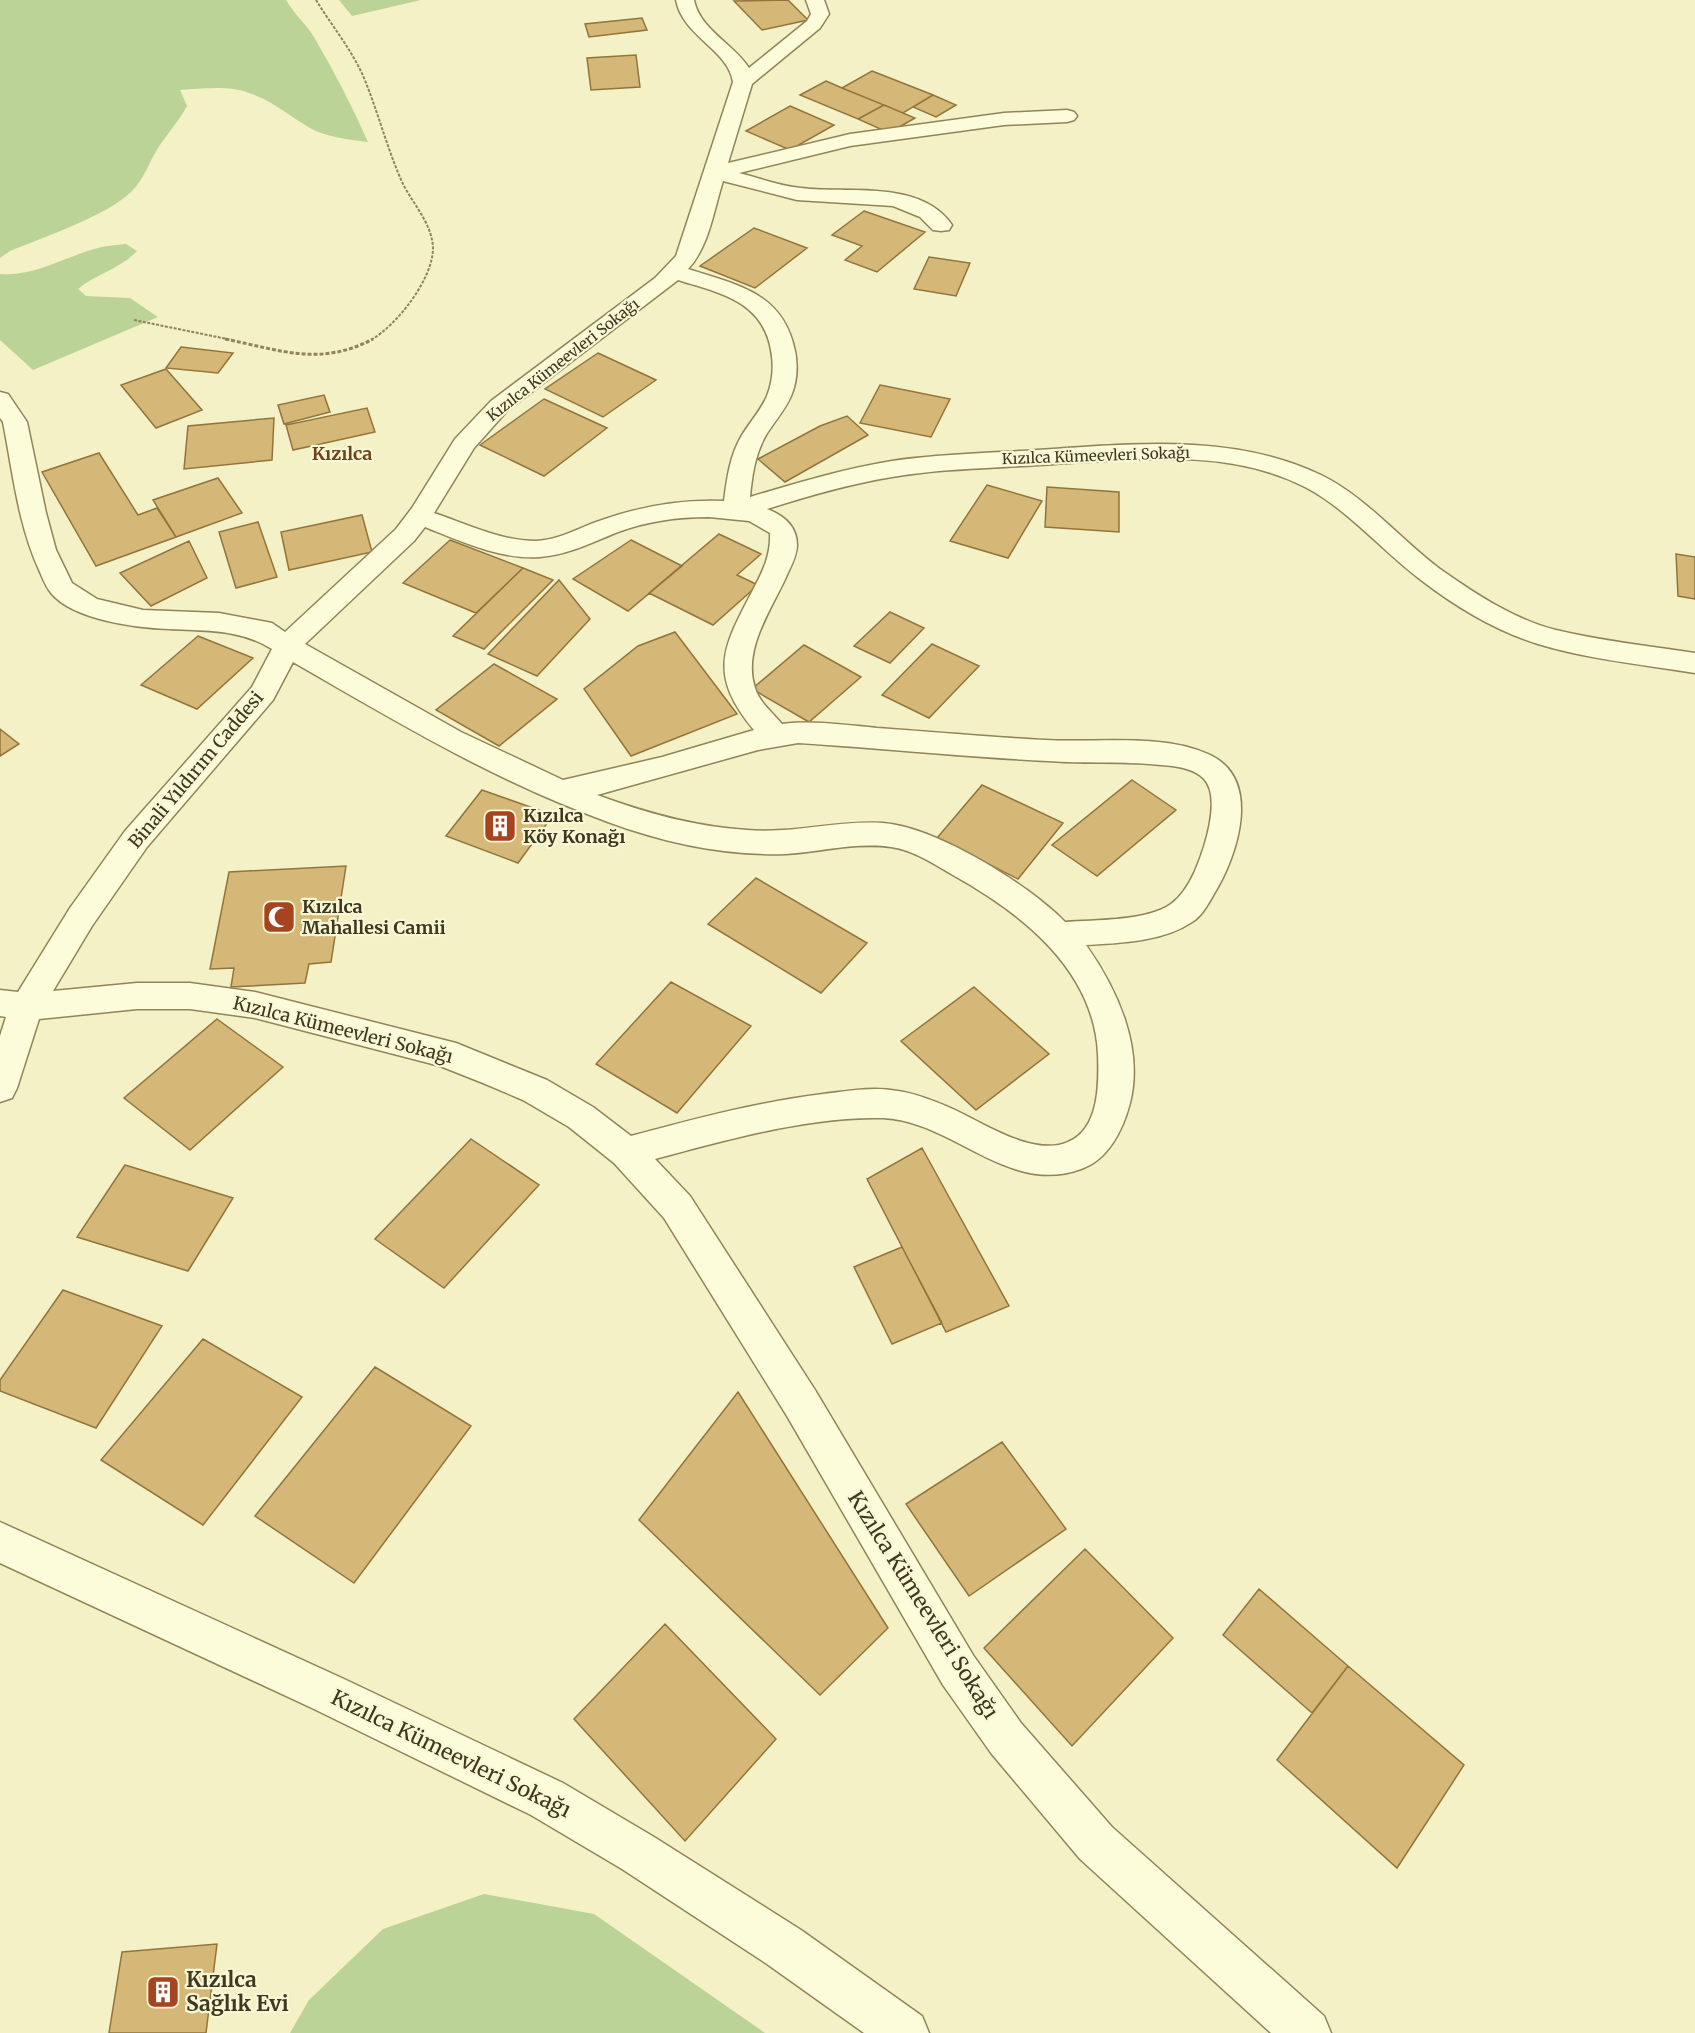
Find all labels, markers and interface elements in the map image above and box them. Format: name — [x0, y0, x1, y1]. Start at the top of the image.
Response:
street label: Kızılca Kümeevleri Sokağı — [483, 294, 643, 425]
district label: Kızılca — [312, 442, 372, 465]
street label: Kızılca Kümeevleri Sokağı — [1002, 443, 1191, 468]
street label: Binali Yıldırım Caddesi — [123, 686, 268, 853]
place label: Kızılca Köy Konağı — [523, 804, 625, 848]
building icon: Kızılca Köy Konağı — [482, 808, 518, 844]
place label: Kızılca Mahallesi Camii — [302, 895, 446, 939]
mosque icon: Kızılca Mahallesi Camii — [261, 899, 297, 935]
street label: Kızılca Kümeevleri Sokağı — [231, 991, 456, 1068]
street label: Kızılca Kümeevleri Sokağı — [842, 1486, 1005, 1724]
street label: Kızılca Kümeevleri Sokağı — [327, 1684, 576, 1824]
place label: Kızılca Sağlık Evi — [186, 1966, 289, 2017]
building icon: Kızılca Sağlık Evi — [145, 1974, 181, 2010]

